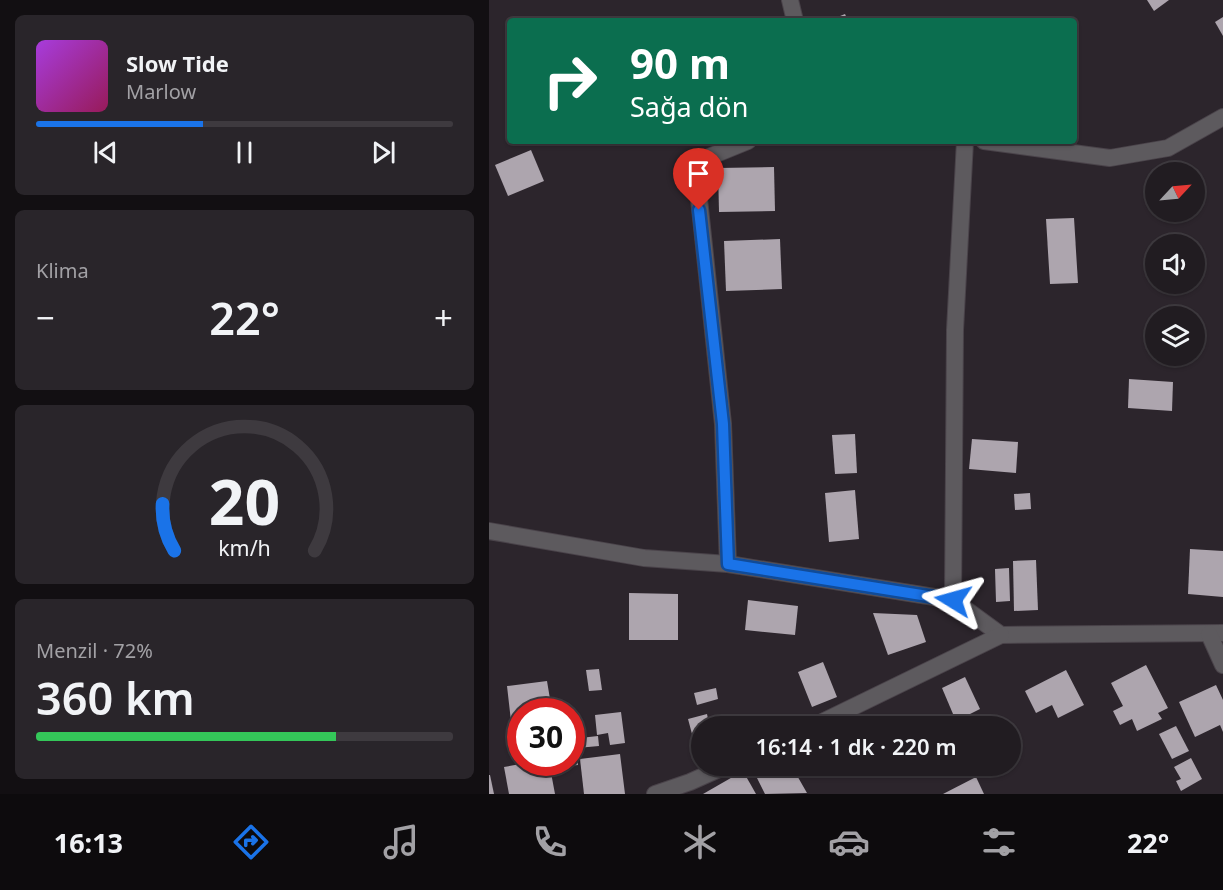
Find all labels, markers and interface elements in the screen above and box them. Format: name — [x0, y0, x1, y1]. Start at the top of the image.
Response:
text: 90 m — [630, 34, 730, 91]
icon: right — [531, 42, 609, 120]
text: Slow Tide — [126, 48, 229, 78]
text: Marlow — [126, 78, 196, 105]
text: Sağa dön — [630, 88, 748, 125]
icon: previous — [89, 136, 122, 169]
icon: pause — [228, 136, 261, 169]
icon: next — [367, 136, 400, 169]
pin — [673, 148, 724, 210]
icon: arrive — [682, 157, 715, 190]
north arrow — [1145, 162, 1205, 222]
map controls — [1145, 162, 1205, 366]
button: sound — [1145, 234, 1205, 294]
text: Klima — [36, 257, 89, 284]
text: 22° — [209, 287, 280, 348]
text: − — [36, 295, 55, 340]
text: + — [434, 295, 453, 340]
button: layers — [1145, 306, 1205, 366]
text: 20 — [209, 459, 280, 544]
text: km/h — [218, 534, 271, 563]
position arrow — [921, 568, 985, 632]
text: Menzil · 72% — [36, 637, 153, 664]
text: 360 km — [36, 667, 195, 728]
speed limit sign: 30 — [507, 698, 585, 776]
text: 16:14 · 1 dk · 220 m — [755, 731, 957, 761]
icon: directions — [230, 821, 272, 863]
icon: music — [380, 821, 422, 863]
icon: phone — [529, 821, 571, 863]
icon: climate — [679, 821, 721, 863]
icon: car — [828, 821, 870, 863]
icon: filters — [978, 821, 1020, 863]
text: 16:13 — [54, 824, 123, 861]
text: 22° — [1127, 824, 1169, 861]

